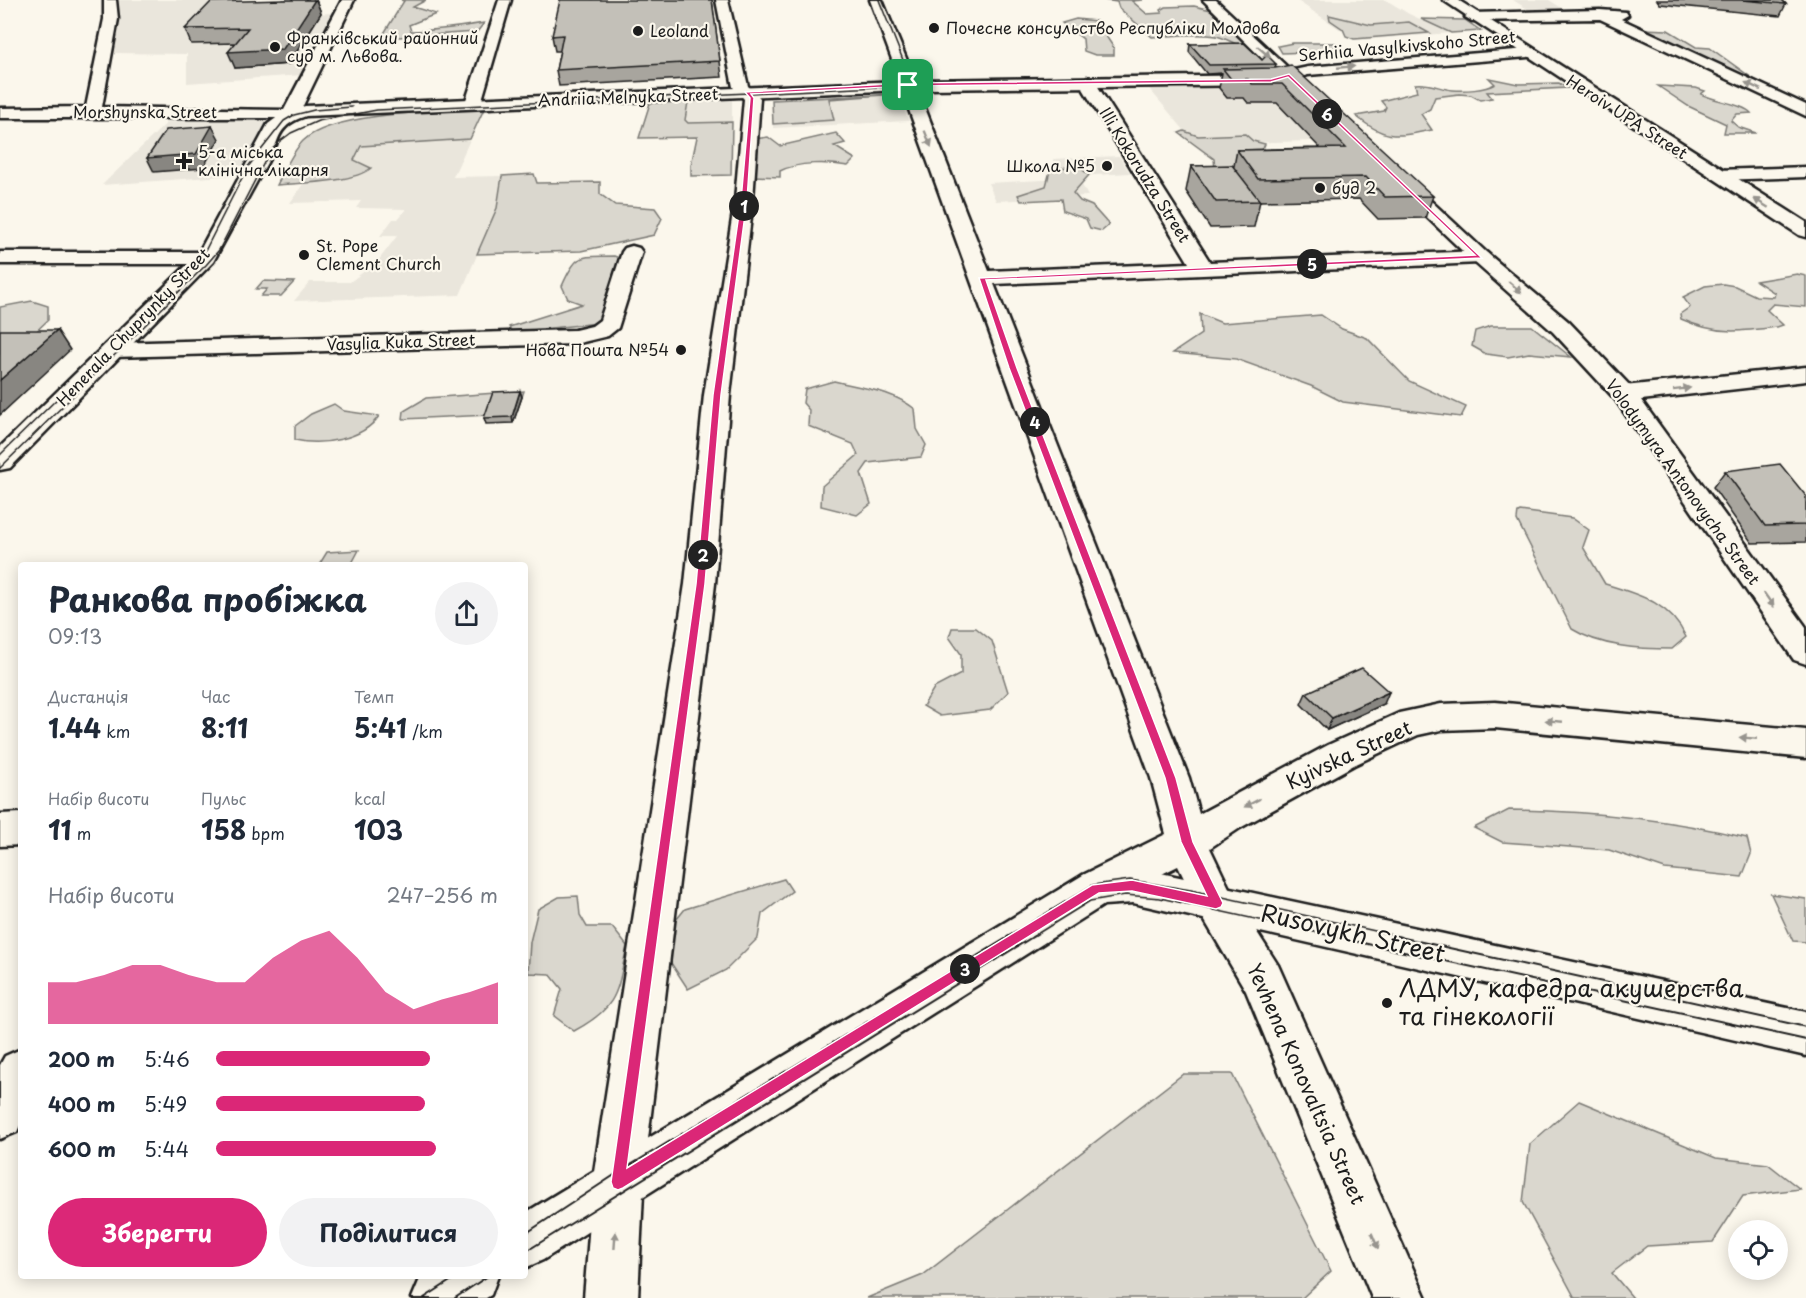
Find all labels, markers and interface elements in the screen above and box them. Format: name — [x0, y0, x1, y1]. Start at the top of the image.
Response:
place label: Почесне консульство Республіки Молдова — [946, 15, 1280, 39]
place label: Leoland — [650, 18, 709, 42]
marker: Почесне консульство Республіки Молдова — [927, 21, 941, 35]
marker: Leoland — [631, 24, 645, 38]
street label: Serhiia Vasylkivskoho Street — [1297, 24, 1517, 66]
place label: Франківський районний суд м. Львова. — [287, 25, 478, 67]
marker: Франківський районний суд м. Львова. — [268, 40, 282, 54]
one-way arrow — [1256, 45, 1271, 58]
pin — [882, 59, 933, 110]
one-way arrow — [1337, 63, 1356, 72]
icon: arrive — [891, 68, 924, 101]
street label: Heroiv UPA Street — [1562, 68, 1693, 165]
street label: Andriia Melnyka Street — [537, 81, 719, 111]
one-way arrow — [1743, 81, 1761, 91]
street label: Morshynska Street — [73, 99, 217, 123]
pin: 6 — [1312, 99, 1342, 129]
street label: Illi Kokorudza Street — [1095, 102, 1197, 247]
text: 6 — [1321, 102, 1333, 126]
one-way arrow — [923, 131, 933, 149]
place label: 5-а міська клінічна лікарня — [198, 139, 329, 181]
marker: 5-а міська клінічна лікарня — [175, 152, 193, 170]
place label: Школа №5 — [1007, 153, 1095, 177]
marker: Школа №5 — [1100, 159, 1114, 173]
place label: буд 2 — [1332, 175, 1376, 199]
marker: буд 2 — [1313, 181, 1327, 195]
pin: 1 — [729, 191, 759, 221]
text: 1 — [740, 194, 748, 218]
one-way arrow — [1753, 198, 1769, 209]
place label: St. Pope Clement Church — [316, 233, 441, 275]
street label: Henerala Chuprynky Street — [50, 241, 215, 411]
marker: St. Pope Clement Church — [297, 248, 311, 262]
pin: 5 — [1297, 249, 1327, 279]
text: 5 — [1307, 252, 1317, 276]
one-way arrow — [1507, 280, 1522, 293]
street label: Vasylia Kuka Street — [326, 326, 476, 356]
place label: Нова Пошта №54 — [526, 337, 669, 361]
marker: Нова Пошта №54 — [674, 343, 688, 357]
street label: Volodymyra Antonovycha Street — [1601, 374, 1767, 590]
one-way arrow — [1673, 384, 1692, 394]
pin: 4 — [1020, 407, 1050, 437]
text: 4 — [1030, 410, 1040, 434]
pin: 2 — [688, 540, 718, 570]
text: 2 — [697, 543, 709, 567]
text: Ранкова пробіжка — [48, 573, 367, 623]
button: share — [435, 582, 498, 645]
one-way arrow — [1763, 592, 1775, 608]
text: 09:13 — [48, 621, 102, 651]
text: Дистанція — [48, 684, 129, 708]
text: Час — [201, 684, 230, 708]
text: Темп — [354, 684, 394, 708]
text: 1.44 — [48, 708, 101, 747]
text: 8:11 — [201, 708, 248, 747]
text: 5:41 — [354, 708, 407, 747]
street label: Kyivska Street — [1281, 712, 1416, 796]
one-way arrow — [1544, 716, 1563, 725]
text: km — [101, 719, 130, 743]
text: /km — [407, 719, 443, 743]
one-way arrow — [1738, 733, 1757, 743]
text: Набір висоти — [48, 786, 149, 810]
text: Пульс — [201, 786, 246, 810]
text: kcal — [354, 786, 386, 810]
one-way arrow — [1244, 798, 1261, 808]
text: 11 — [48, 810, 72, 849]
text: 158 — [201, 810, 246, 849]
text: 103 — [354, 810, 403, 849]
text: m — [72, 821, 91, 845]
text: bpm — [246, 821, 285, 845]
text: Набір висоти — [48, 880, 175, 910]
text: 247–256 m — [387, 880, 498, 910]
street label: Rusovykh Street — [1258, 893, 1449, 971]
pin: 3 — [950, 954, 980, 984]
text: 3 — [960, 957, 970, 981]
street label: Yevhena Konovaltsia Street — [1240, 958, 1374, 1209]
place label: ЛДМУ, кафедра акушерства та гінекології — [1399, 969, 1744, 1033]
marker: ЛДМУ, кафедра акушерства та гінекології — [1380, 996, 1394, 1010]
text: 200 m — [48, 1044, 115, 1074]
text: 5:46 — [144, 1044, 190, 1074]
text: 400 m — [48, 1089, 116, 1119]
text: 5:49 — [144, 1089, 187, 1119]
text: 600 m — [48, 1134, 116, 1164]
text: 5:44 — [144, 1134, 189, 1164]
button: Зберегти — [48, 1198, 267, 1267]
button: Поділитися — [279, 1198, 498, 1267]
map controls — [1728, 1220, 1788, 1280]
button: locate — [1728, 1220, 1788, 1280]
one-way arrow — [610, 1231, 619, 1250]
one-way arrow — [1370, 1232, 1379, 1249]

